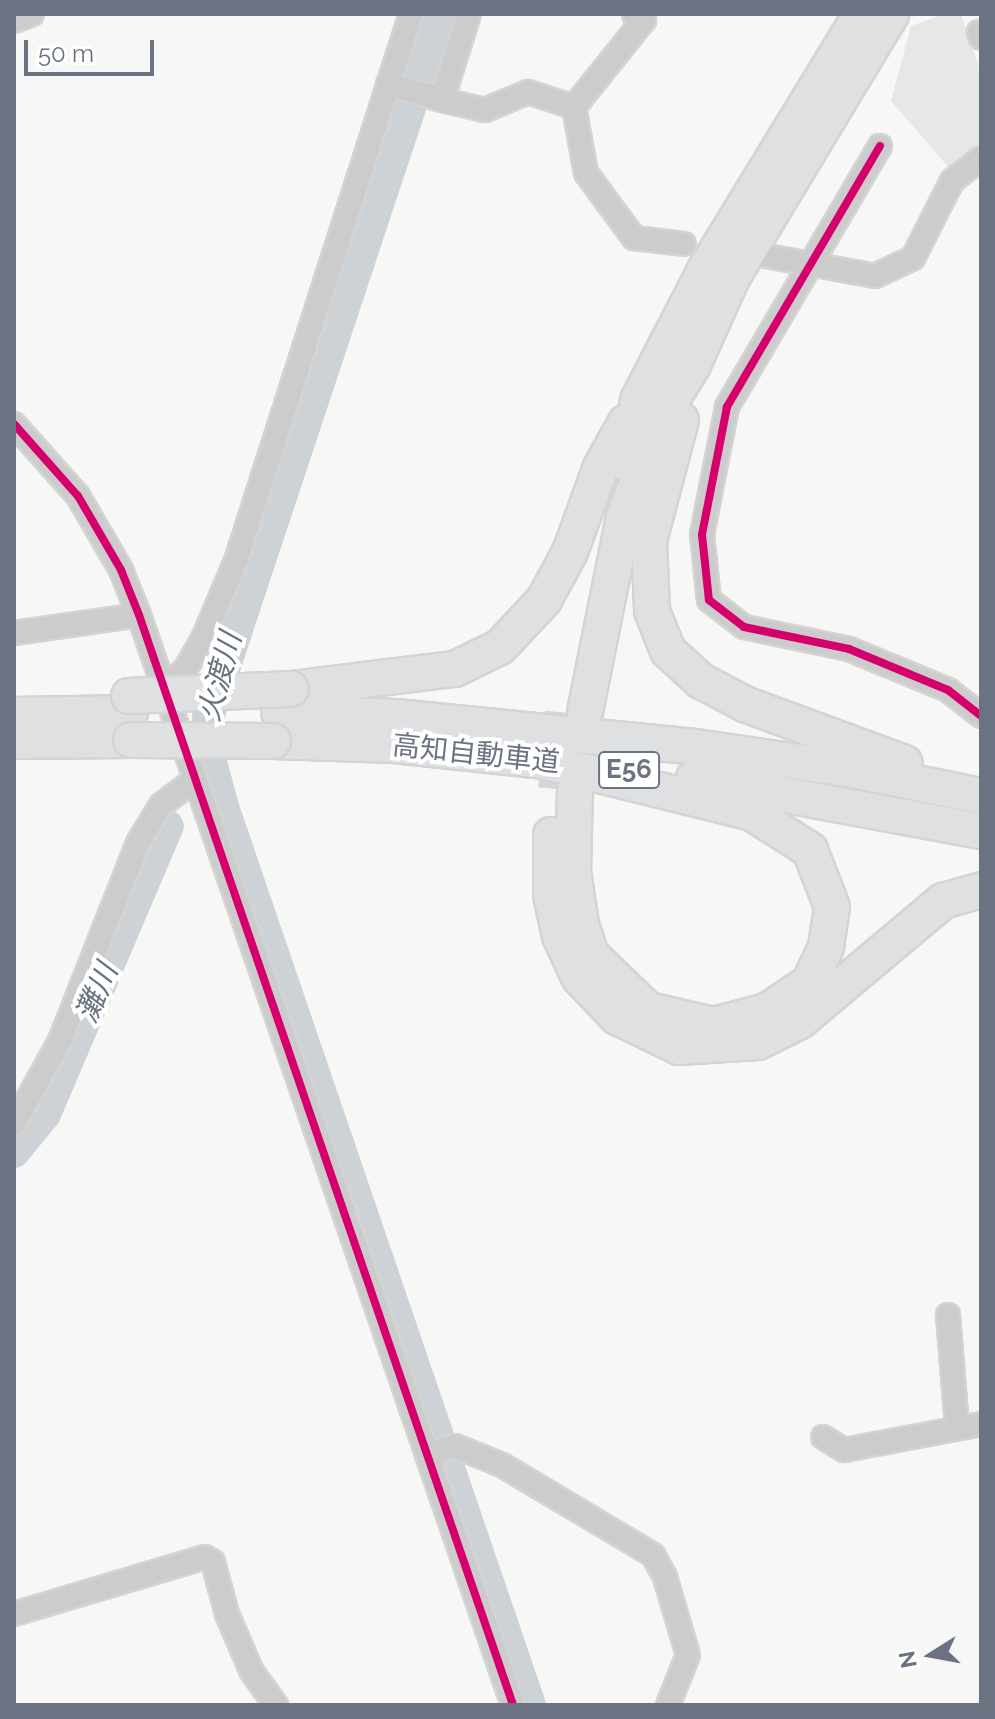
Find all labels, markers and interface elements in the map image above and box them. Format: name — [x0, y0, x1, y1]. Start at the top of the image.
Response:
scale bar — [28, 24, 158, 74]
text: 50 m — [38, 39, 94, 68]
water label: 火渡川 — [191, 629, 249, 725]
street label: 高知自動車道 — [391, 729, 561, 779]
road number: E56 — [597, 748, 661, 792]
water label: 灘川 — [69, 958, 125, 1028]
north arrow — [891, 1615, 971, 1695]
text: N — [893, 1649, 922, 1670]

